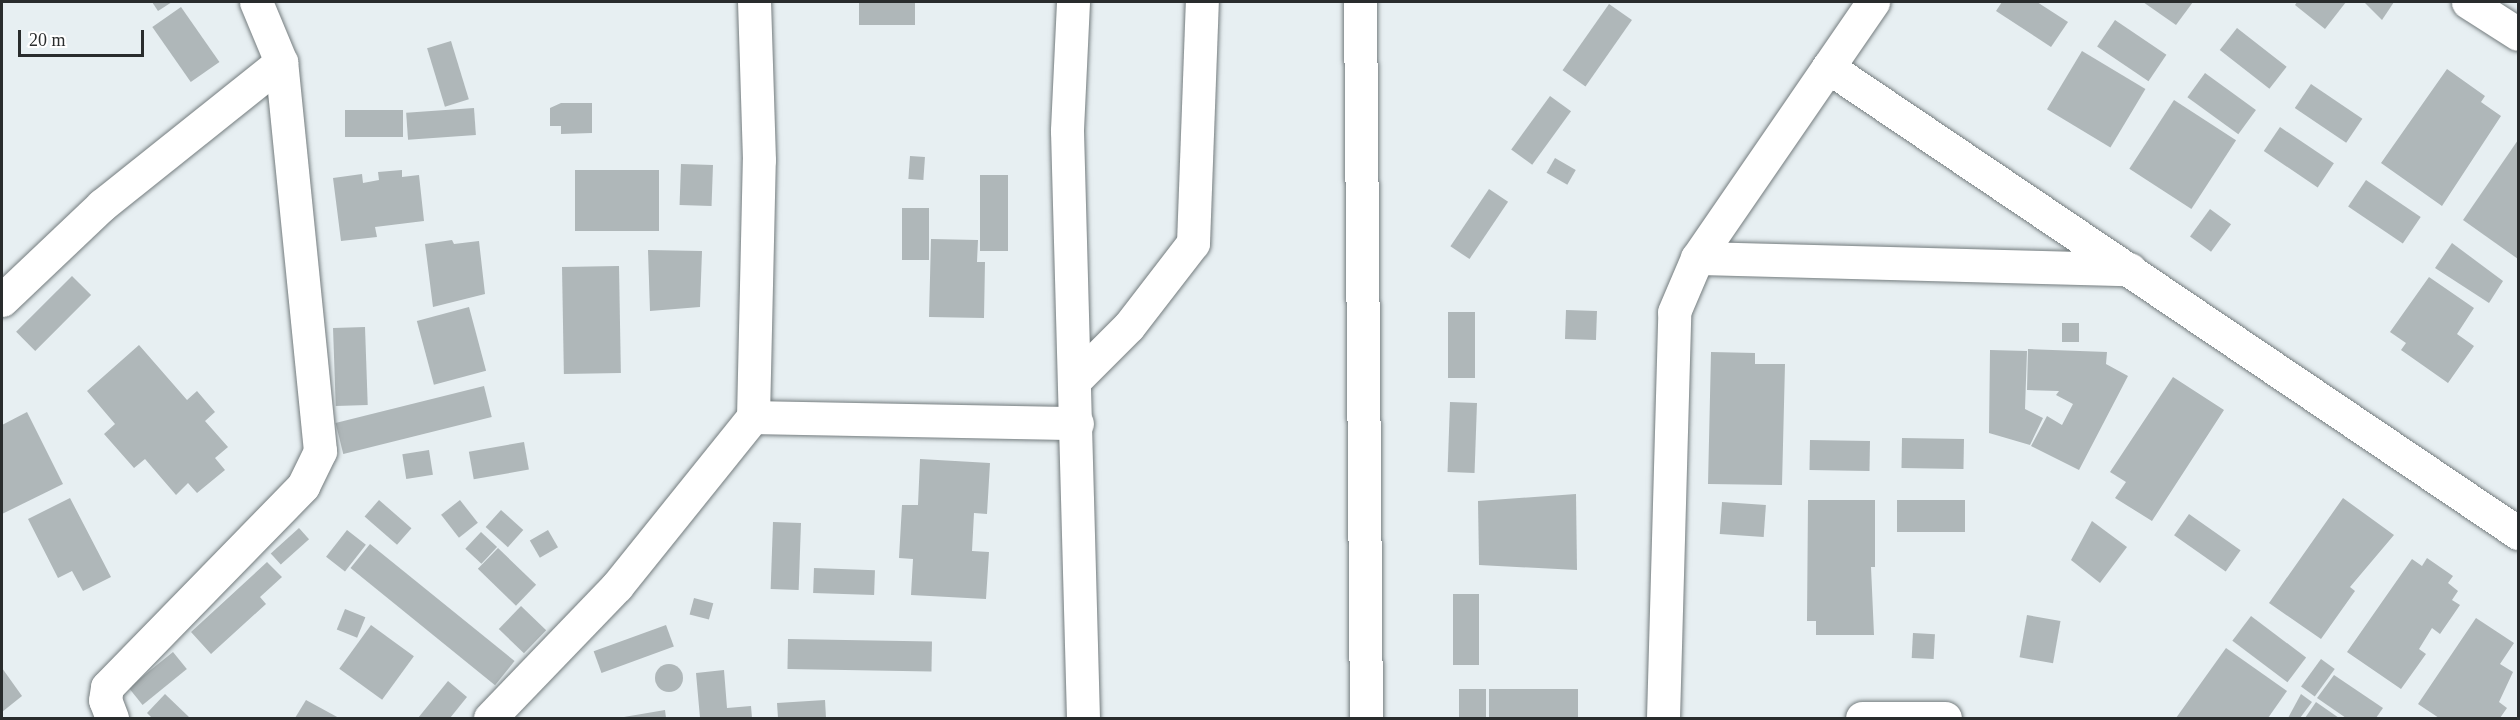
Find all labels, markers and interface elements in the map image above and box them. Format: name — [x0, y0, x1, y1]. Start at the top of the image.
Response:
scale bar — [21, 18, 147, 56]
text: 20 m — [29, 30, 66, 50]

